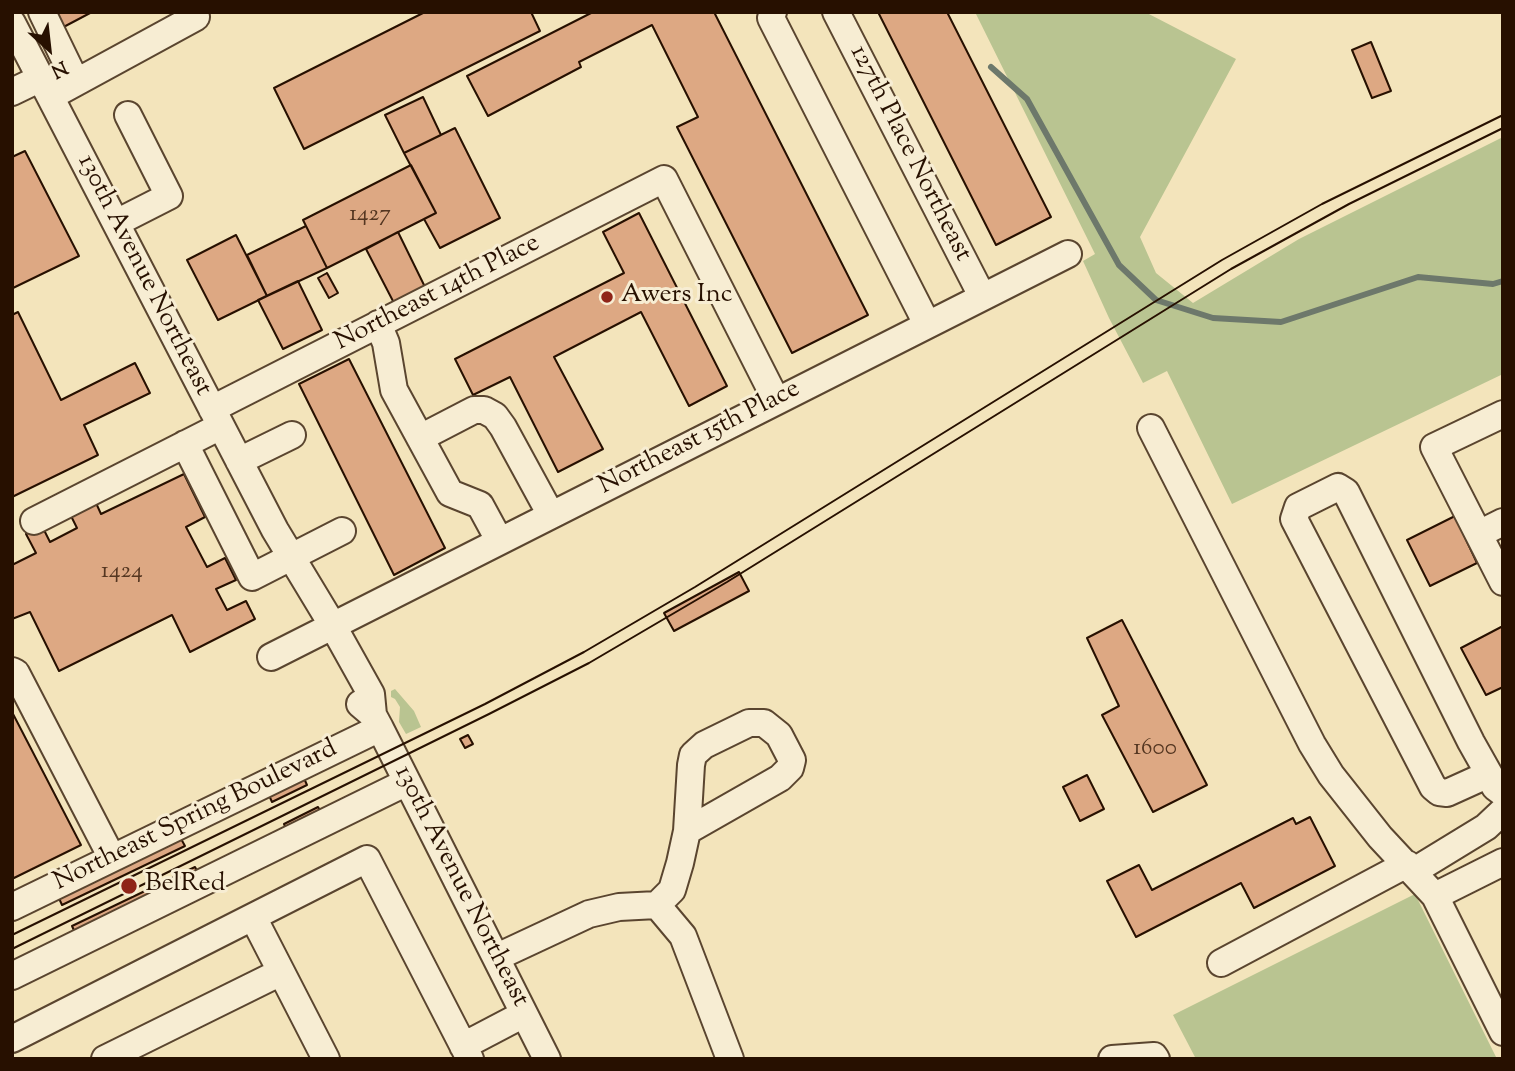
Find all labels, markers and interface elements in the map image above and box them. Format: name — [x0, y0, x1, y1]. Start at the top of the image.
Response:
north arrow — [14, 14, 84, 84]
street label: 127th Place Northeast — [841, 41, 977, 267]
text: N — [46, 53, 72, 84]
street label: 130th Avenue Northeast — [69, 150, 217, 402]
house number: 1427 — [349, 202, 391, 230]
street label: Northeast 14th Place — [330, 229, 546, 359]
place label: Awers Inc — [621, 281, 732, 313]
marker: Awers Inc — [599, 289, 615, 305]
street label: Northeast 15th Place — [594, 375, 806, 503]
house number: 1424 — [101, 559, 143, 587]
street label: Northeast Spring Boulevard — [49, 735, 343, 899]
house number: 1600 — [1133, 736, 1177, 764]
street label: 130th Avenue Northeast — [386, 761, 534, 1013]
place label: BelRed — [145, 870, 225, 902]
marker: BelRed — [119, 876, 139, 896]

